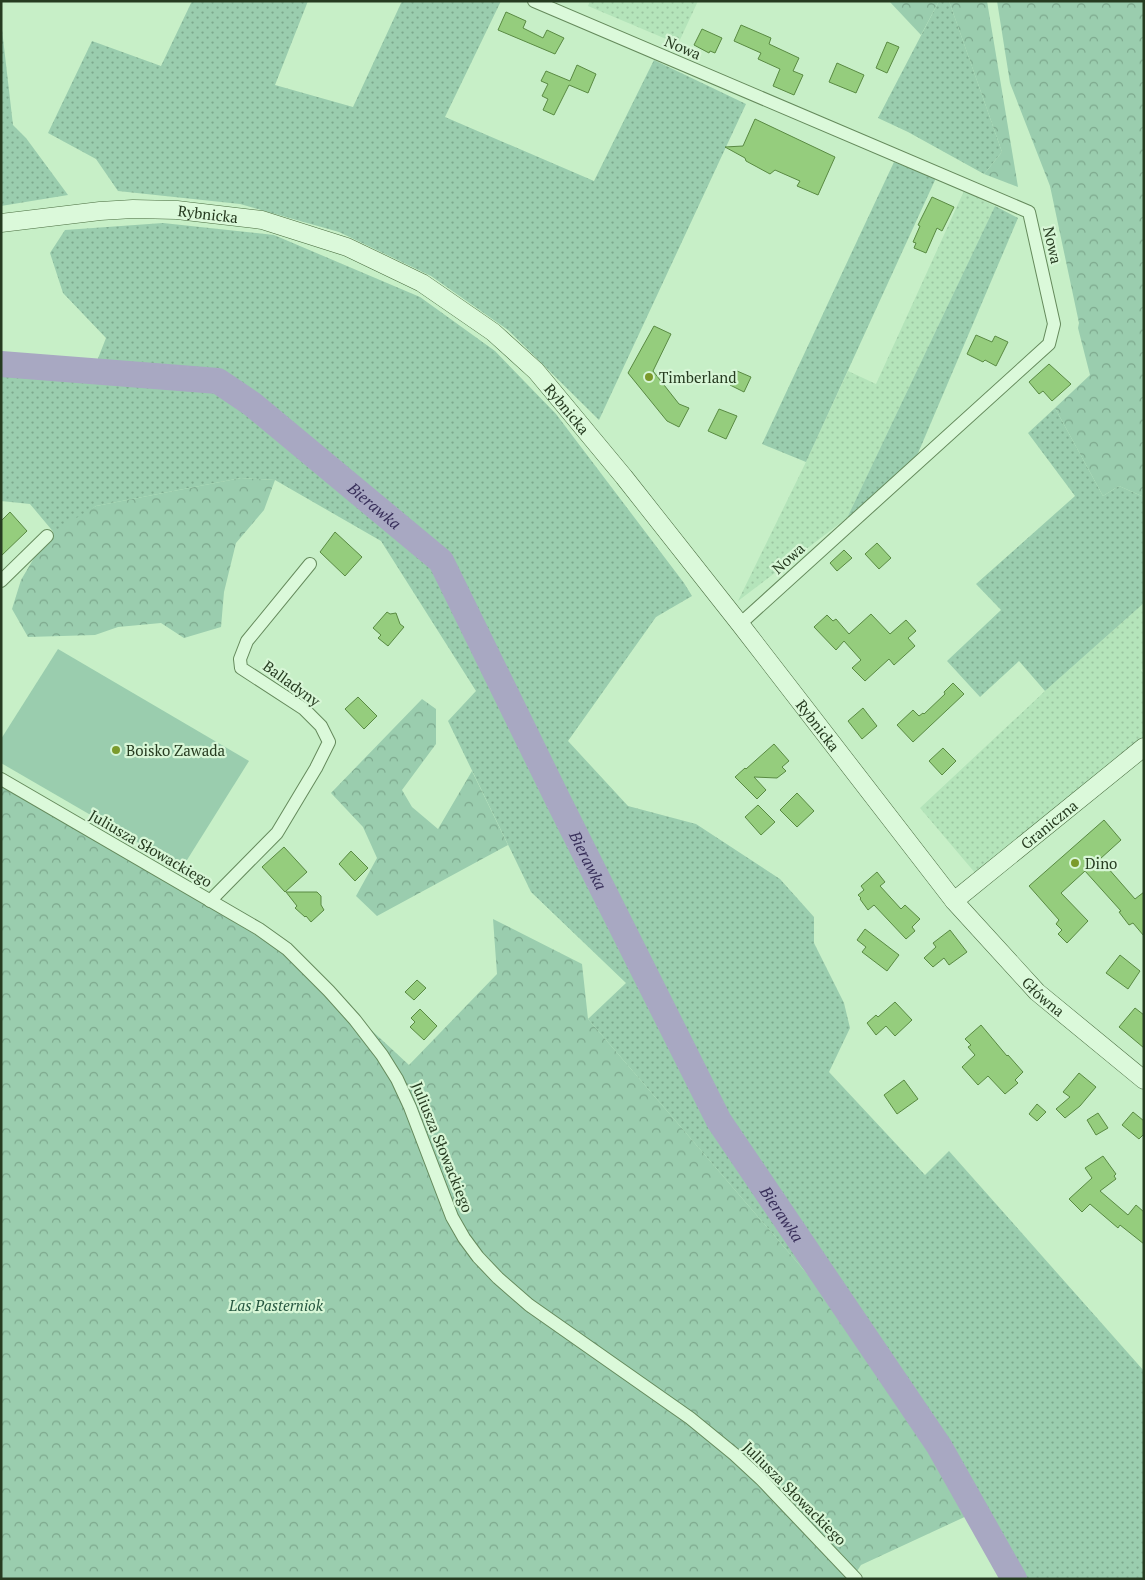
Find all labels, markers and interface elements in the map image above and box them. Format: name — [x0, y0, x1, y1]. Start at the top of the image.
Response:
street label: Nowa — [662, 30, 705, 64]
street label: Rybnicka — [177, 200, 240, 227]
street label: Nowa — [1039, 224, 1067, 266]
place label: Timberland — [659, 367, 737, 387]
marker: Timberland — [643, 371, 655, 383]
street label: Rybnicka — [540, 379, 595, 439]
water label: Bierawka — [342, 476, 406, 534]
street label: Nowa — [767, 538, 809, 578]
street label: Balladyny — [260, 656, 325, 711]
street label: Rybnicka — [792, 695, 845, 756]
place label: Boisko Zawada — [126, 740, 226, 760]
marker: Boisko Zawada — [110, 744, 122, 756]
street label: Graniczna — [1016, 795, 1082, 853]
street label: Juliusza Słowackiego — [86, 805, 216, 891]
water label: Bierawka — [564, 826, 612, 893]
place label: Dino — [1085, 853, 1117, 873]
marker: Dino — [1069, 857, 1081, 869]
street label: Główna — [1018, 972, 1069, 1021]
street label: Juliusza Słowackiego — [408, 1079, 478, 1215]
water label: Bierawka — [755, 1181, 809, 1246]
park label: Las Pasterniok — [228, 1295, 324, 1315]
street label: Juliusza Słowackiego — [739, 1437, 851, 1549]

